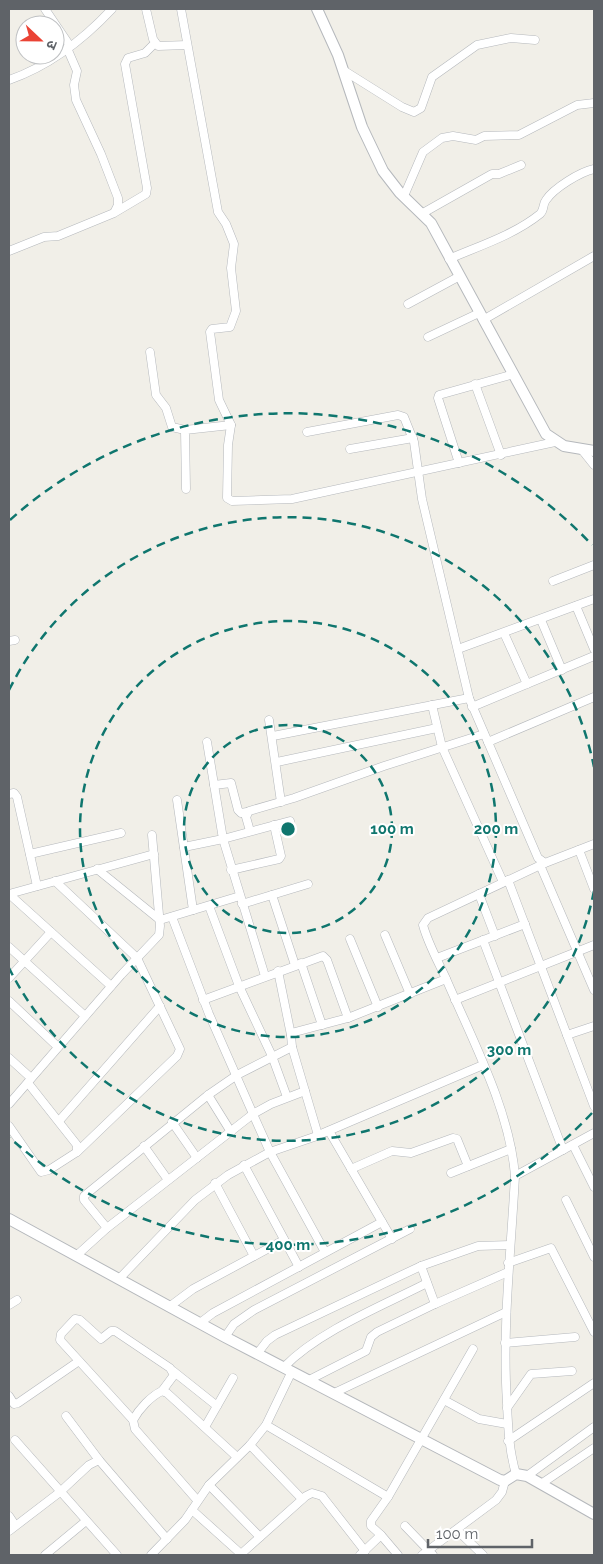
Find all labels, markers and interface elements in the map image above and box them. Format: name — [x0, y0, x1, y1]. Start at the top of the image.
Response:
north arrow — [15, 15, 65, 65]
text: उ — [43, 38, 61, 52]
centre of rings — [279, 820, 297, 838]
text: 100 m — [370, 820, 414, 838]
text: 200 m — [474, 820, 518, 838]
text: 300 m — [487, 1041, 531, 1059]
text: 400 m — [266, 1236, 310, 1254]
scale bar — [428, 1516, 532, 1548]
text: 100 m — [436, 1525, 478, 1543]

